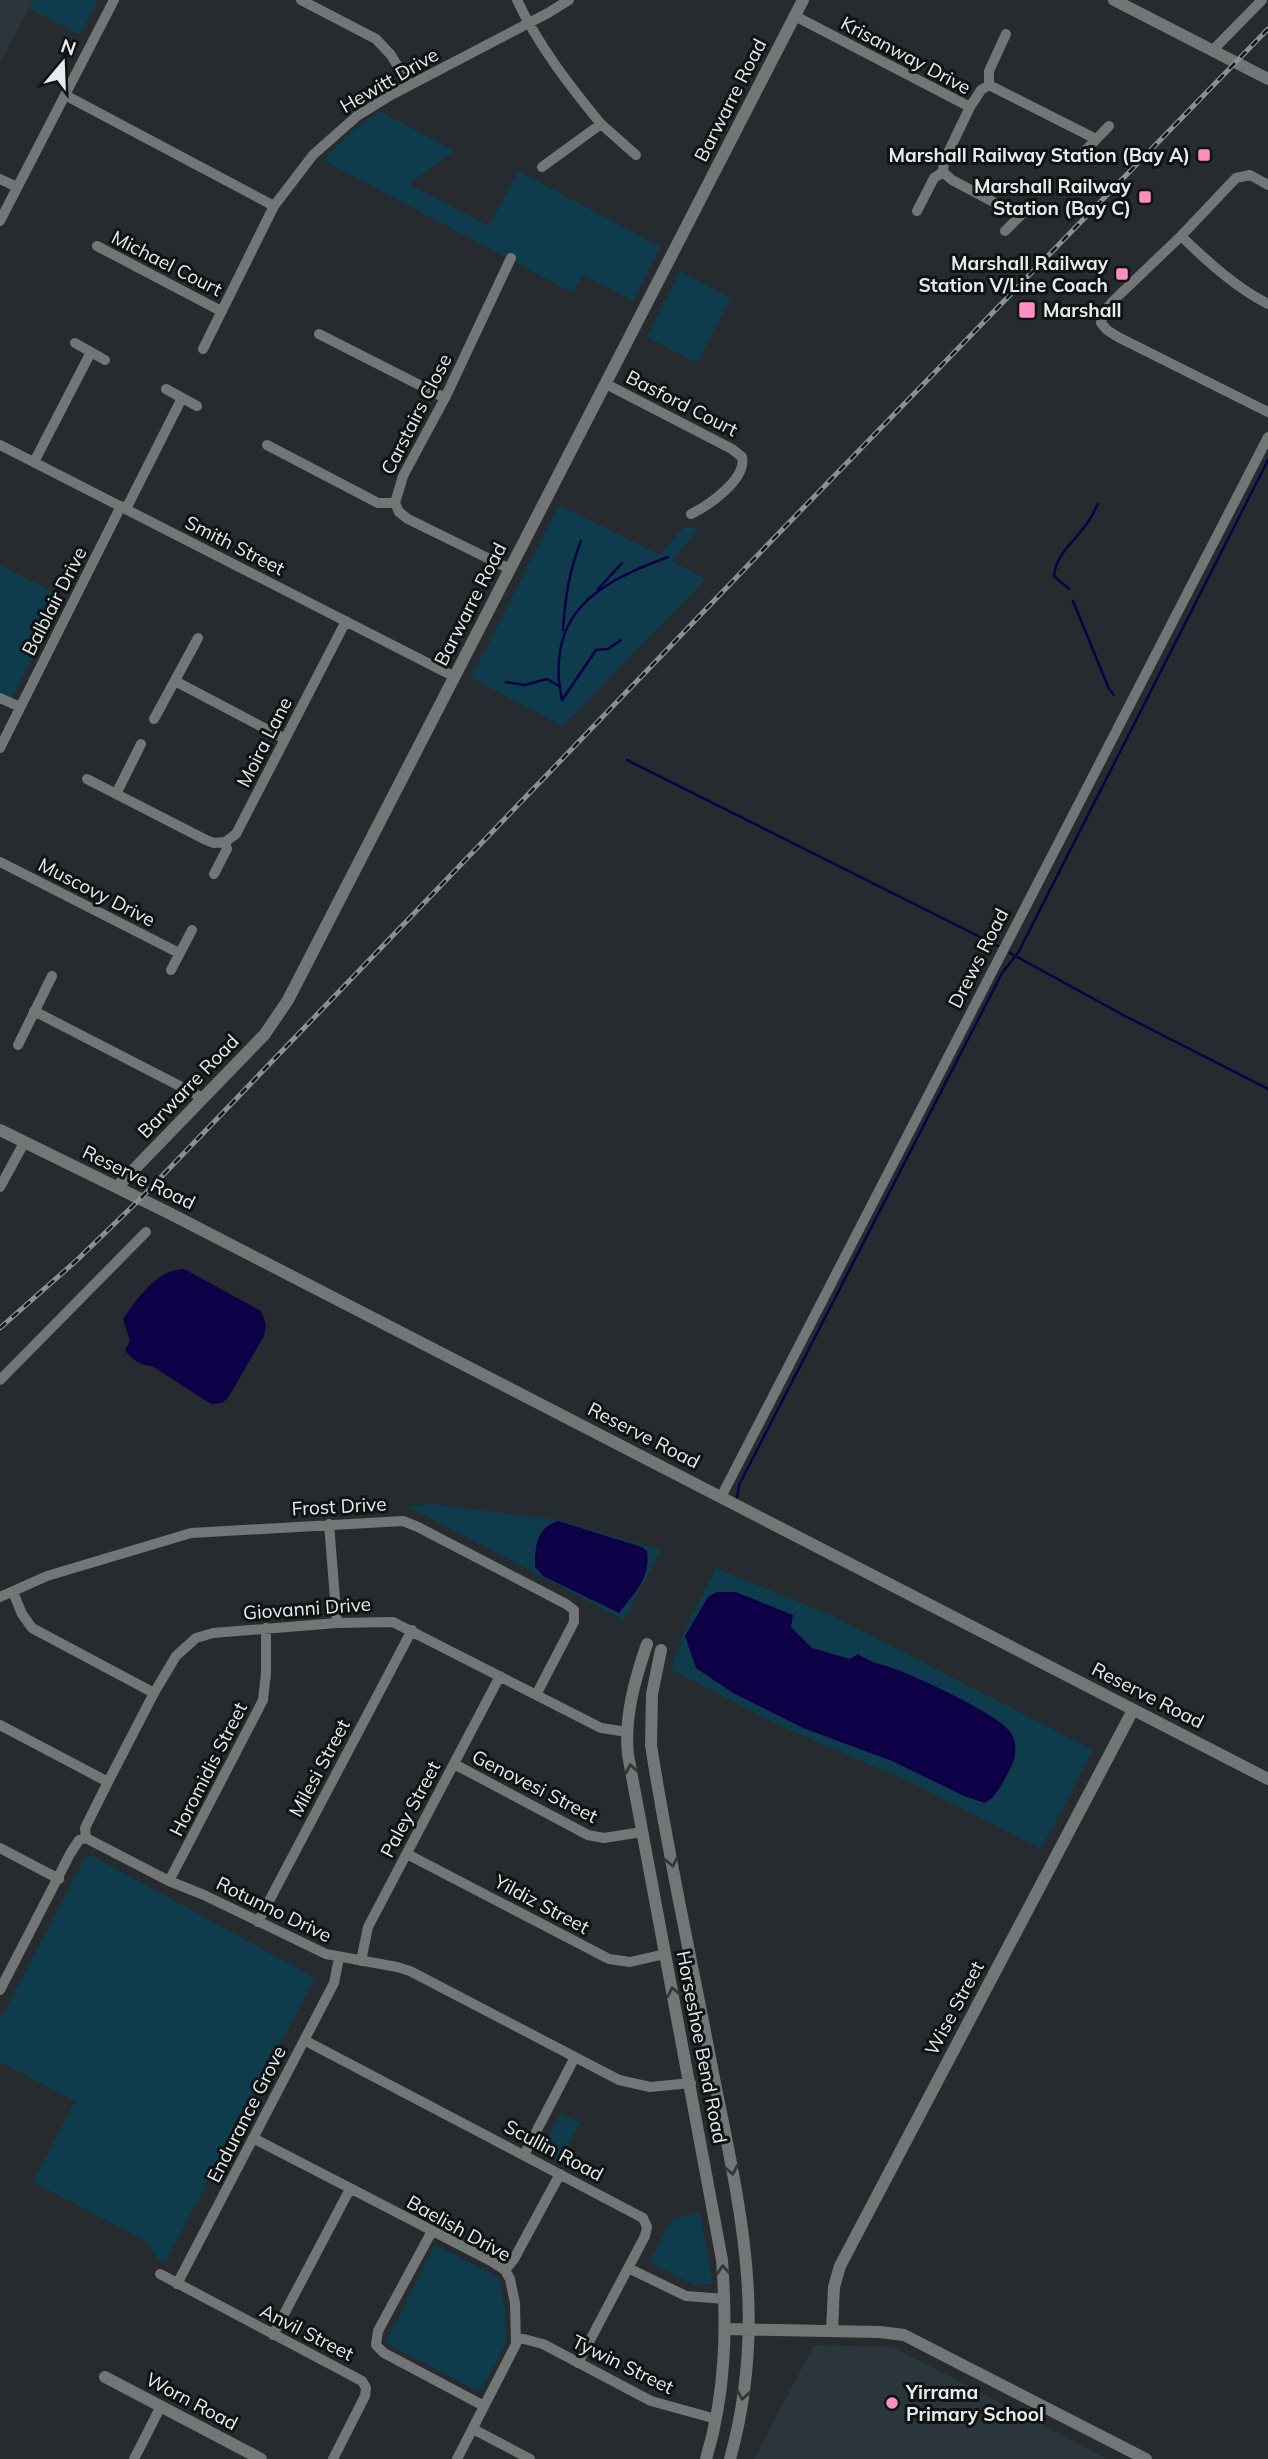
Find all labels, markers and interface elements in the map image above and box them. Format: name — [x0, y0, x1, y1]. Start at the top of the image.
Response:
street label: Krisanway Drive — [837, 11, 975, 99]
north arrow — [28, 28, 98, 98]
text: N — [58, 33, 79, 61]
street label: Barwarre Road — [689, 34, 771, 166]
street label: Hewitt Drive — [335, 42, 443, 118]
place label: Marshall Railway Station (Bay A) — [888, 143, 1190, 167]
marker: Marshall Railway Station (Bay A) — [1196, 147, 1212, 163]
place label: Marshall Railway Station (Bay C) — [974, 174, 1132, 220]
marker: Marshall Railway Station (Bay C) — [1137, 189, 1153, 205]
street label: Michael Court — [108, 225, 227, 301]
place label: Marshall Railway Station V/Line Coach — [918, 251, 1109, 297]
marker: Marshall Railway Station V/Line Coach — [1114, 266, 1130, 282]
place label: Marshall — [1043, 298, 1121, 322]
marker: Marshall — [1017, 300, 1037, 320]
street label: Carstairs Close — [375, 350, 457, 478]
street label: Basford Court — [622, 365, 742, 442]
street label: Smith Street — [181, 510, 289, 580]
street label: Barwarre Road — [429, 538, 511, 670]
street label: Balblair Drive — [16, 543, 92, 659]
street label: Moira Lane — [231, 693, 297, 791]
street label: Muscovy Drive — [35, 852, 159, 932]
street label: Drews Road — [943, 904, 1013, 1012]
street label: Barwarre Road — [132, 1029, 244, 1143]
street label: Reserve Road — [79, 1139, 199, 1215]
street label: Reserve Road — [584, 1397, 704, 1473]
street label: Frost Drive — [291, 1492, 387, 1520]
street label: Giovanni Drive — [242, 1592, 372, 1624]
street label: Reserve Road — [1088, 1657, 1208, 1733]
street label: Horomidis Street — [164, 1698, 252, 1840]
street label: Milesi Street — [283, 1715, 355, 1821]
street label: Genovesi Street — [468, 1744, 602, 1828]
street label: Paley Street — [375, 1756, 446, 1861]
one-way arrow — [624, 1763, 639, 1775]
one-way arrow — [664, 1856, 679, 1868]
street label: Yildiz Street — [490, 1869, 594, 1939]
street label: Rotunno Drive — [212, 1871, 336, 1947]
street label: Horseshoe Bend Road — [672, 1949, 732, 2145]
street label: Wise Street — [919, 1957, 989, 2059]
one-way arrow — [666, 1986, 681, 1998]
street label: Endurance Grove — [201, 2042, 291, 2186]
street label: Scullin Road — [500, 2114, 608, 2186]
one-way arrow — [724, 2164, 739, 2176]
street label: Baelish Drive — [403, 2190, 515, 2266]
one-way arrow — [716, 2264, 731, 2275]
street label: Anvil Street — [256, 2298, 358, 2366]
street label: Tywin Street — [568, 2329, 678, 2399]
street label: Worn Road — [142, 2367, 242, 2435]
place label: Yirrama Primary School — [905, 2380, 1044, 2426]
one-way arrow — [736, 2390, 751, 2401]
marker: Yirrama Primary School — [884, 2395, 900, 2411]

